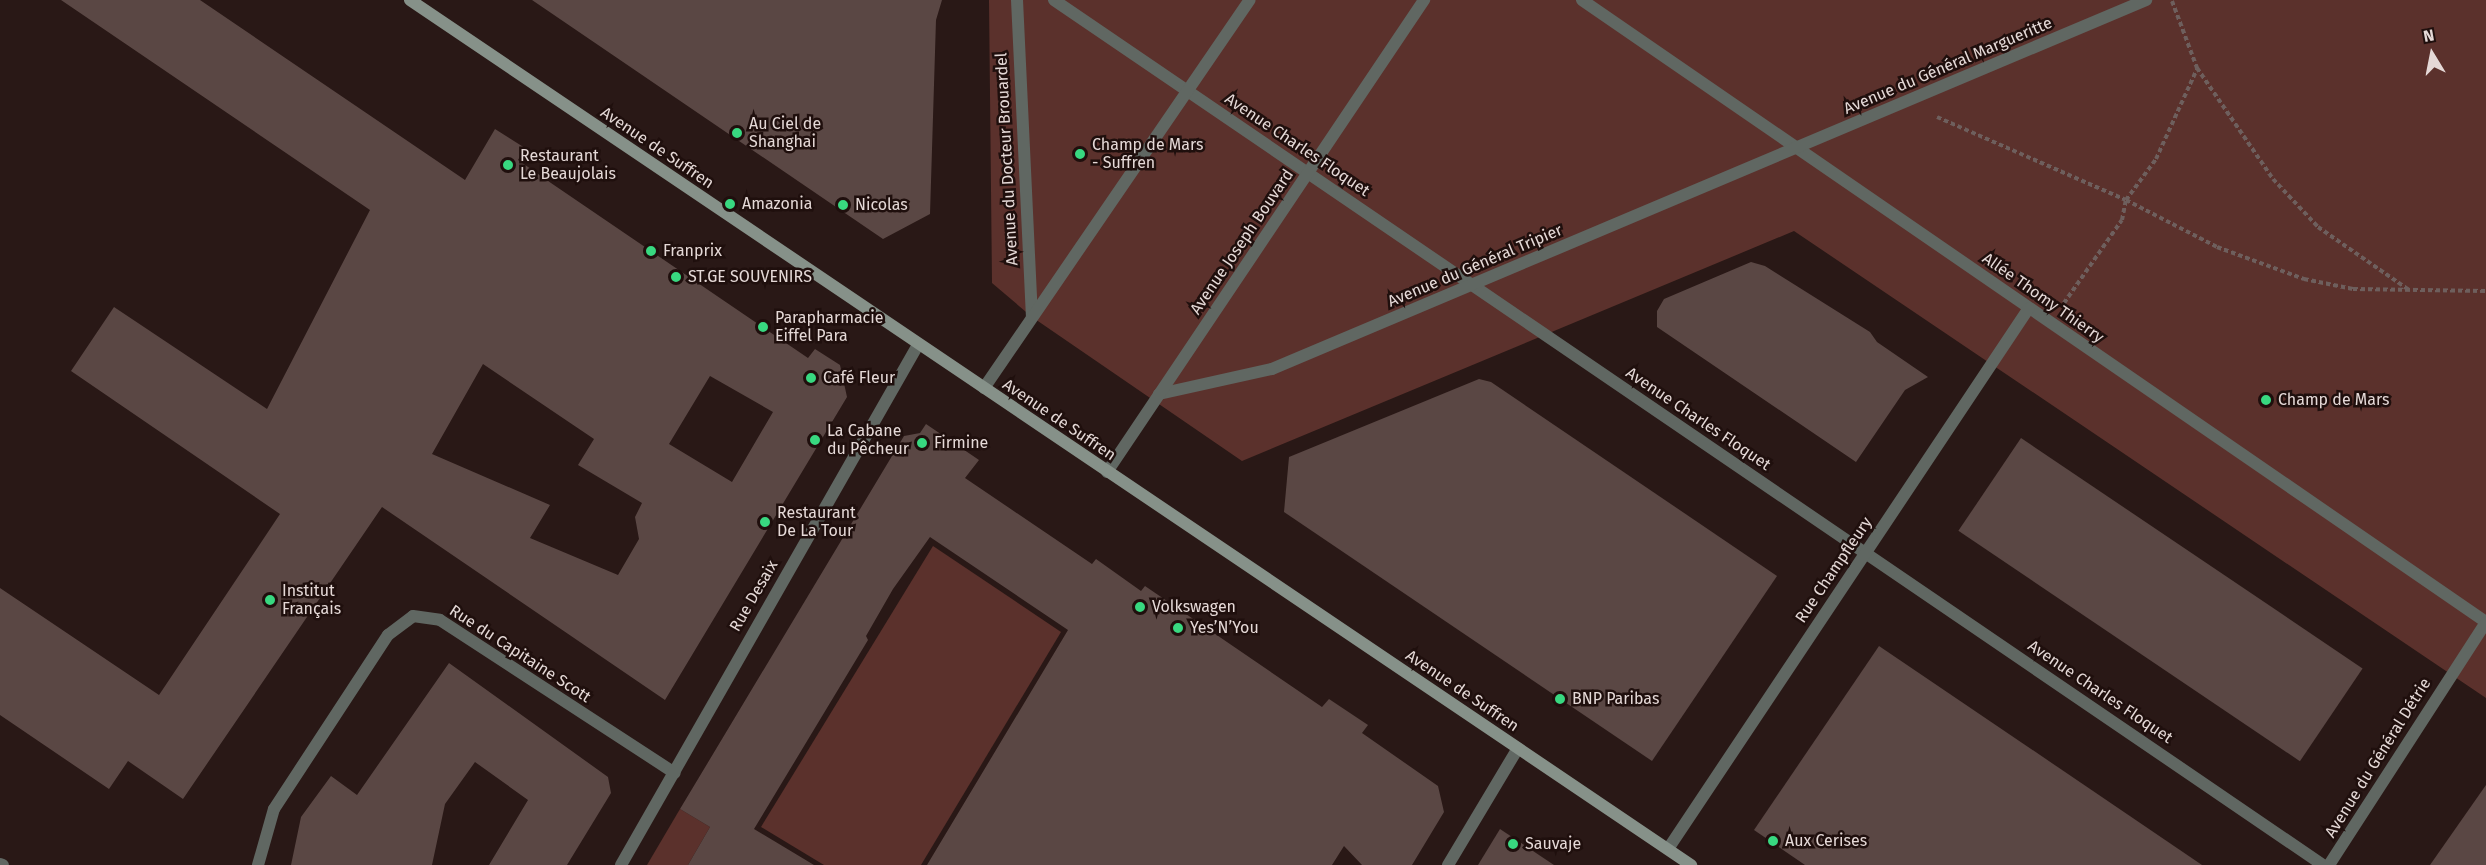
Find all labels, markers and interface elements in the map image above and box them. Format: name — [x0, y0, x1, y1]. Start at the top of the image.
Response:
street label: Avenue du Général Margueritte — [1841, 13, 2055, 119]
north arrow — [2402, 24, 2462, 84]
text: N — [2422, 26, 2436, 46]
street label: Avenue du Docteur Brouardel — [992, 52, 1022, 266]
street label: Avenue Charles Floquet — [1221, 89, 1373, 201]
street label: Avenue de Suffren — [597, 103, 717, 193]
place label: Au Ciel de Shanghai — [749, 114, 821, 152]
marker: Au Ciel de Shanghai — [730, 126, 744, 140]
place label: Champ de Mars - Suffren — [1092, 135, 1203, 173]
place label: Restaurant Le Beaujolais — [520, 146, 616, 184]
marker: Champ de Mars - Suffren — [1073, 147, 1087, 161]
marker: Restaurant Le Beaujolais — [501, 158, 515, 172]
street label: Avenue Joseph Bouvard — [1186, 166, 1298, 318]
place label: Amazonia — [742, 194, 812, 214]
place label: Nicolas — [855, 195, 908, 215]
marker: Amazonia — [723, 197, 737, 211]
marker: Nicolas — [836, 198, 850, 212]
street label: Avenue du Général Tripier — [1385, 220, 1565, 312]
place label: Franprix — [663, 241, 722, 261]
marker: Franprix — [644, 244, 658, 258]
street label: Allée Thomy Thierry — [1979, 249, 2107, 347]
place label: ST.GE SOUVENIRS — [688, 267, 812, 287]
marker: ST.GE SOUVENIRS — [669, 270, 683, 284]
place label: Parapharmacie Eiffel Para — [775, 308, 883, 346]
marker: Parapharmacie Eiffel Para — [756, 320, 770, 334]
street label: Avenue Charles Floquet — [1622, 363, 1774, 475]
place label: Café Fleur — [823, 368, 895, 388]
marker: Café Fleur — [804, 371, 818, 385]
street label: Avenue de Suffren — [999, 375, 1119, 465]
place label: Champ de Mars — [2278, 390, 2389, 410]
marker: Champ de Mars — [2259, 393, 2273, 407]
place label: La Cabane du Pêcheur — [827, 421, 909, 459]
marker: La Cabane du Pêcheur — [808, 433, 822, 447]
place label: Firmine — [934, 433, 988, 453]
marker: Firmine — [915, 436, 929, 450]
place label: Restaurant De La Tour — [777, 503, 856, 541]
street label: Rue Champfleury — [1792, 513, 1876, 627]
marker: Restaurant De La Tour — [758, 515, 772, 529]
street label: Rue Desaix — [726, 557, 782, 635]
place label: Institut Français — [282, 581, 341, 619]
marker: Institut Français — [263, 593, 277, 607]
place label: Volkswagen — [1152, 597, 1236, 617]
marker: Volkswagen — [1133, 600, 1147, 614]
street label: Rue du Capitaine Scott — [446, 601, 594, 707]
place label: Yes’N’You — [1190, 618, 1259, 638]
marker: Yes’N’You — [1171, 621, 1185, 635]
street label: Avenue Charles Floquet — [2024, 636, 2176, 748]
street label: Avenue de Suffren — [1402, 646, 1522, 736]
street label: Avenue du Général Détrie — [2321, 675, 2435, 841]
place label: BNP Paribas — [1572, 689, 1659, 709]
marker: BNP Paribas — [1553, 692, 1567, 706]
place label: Aux Cerises — [1785, 831, 1867, 851]
place label: Sauvaje — [1525, 834, 1581, 854]
marker: Aux Cerises — [1766, 834, 1780, 848]
marker: Sauvaje — [1506, 837, 1520, 851]

